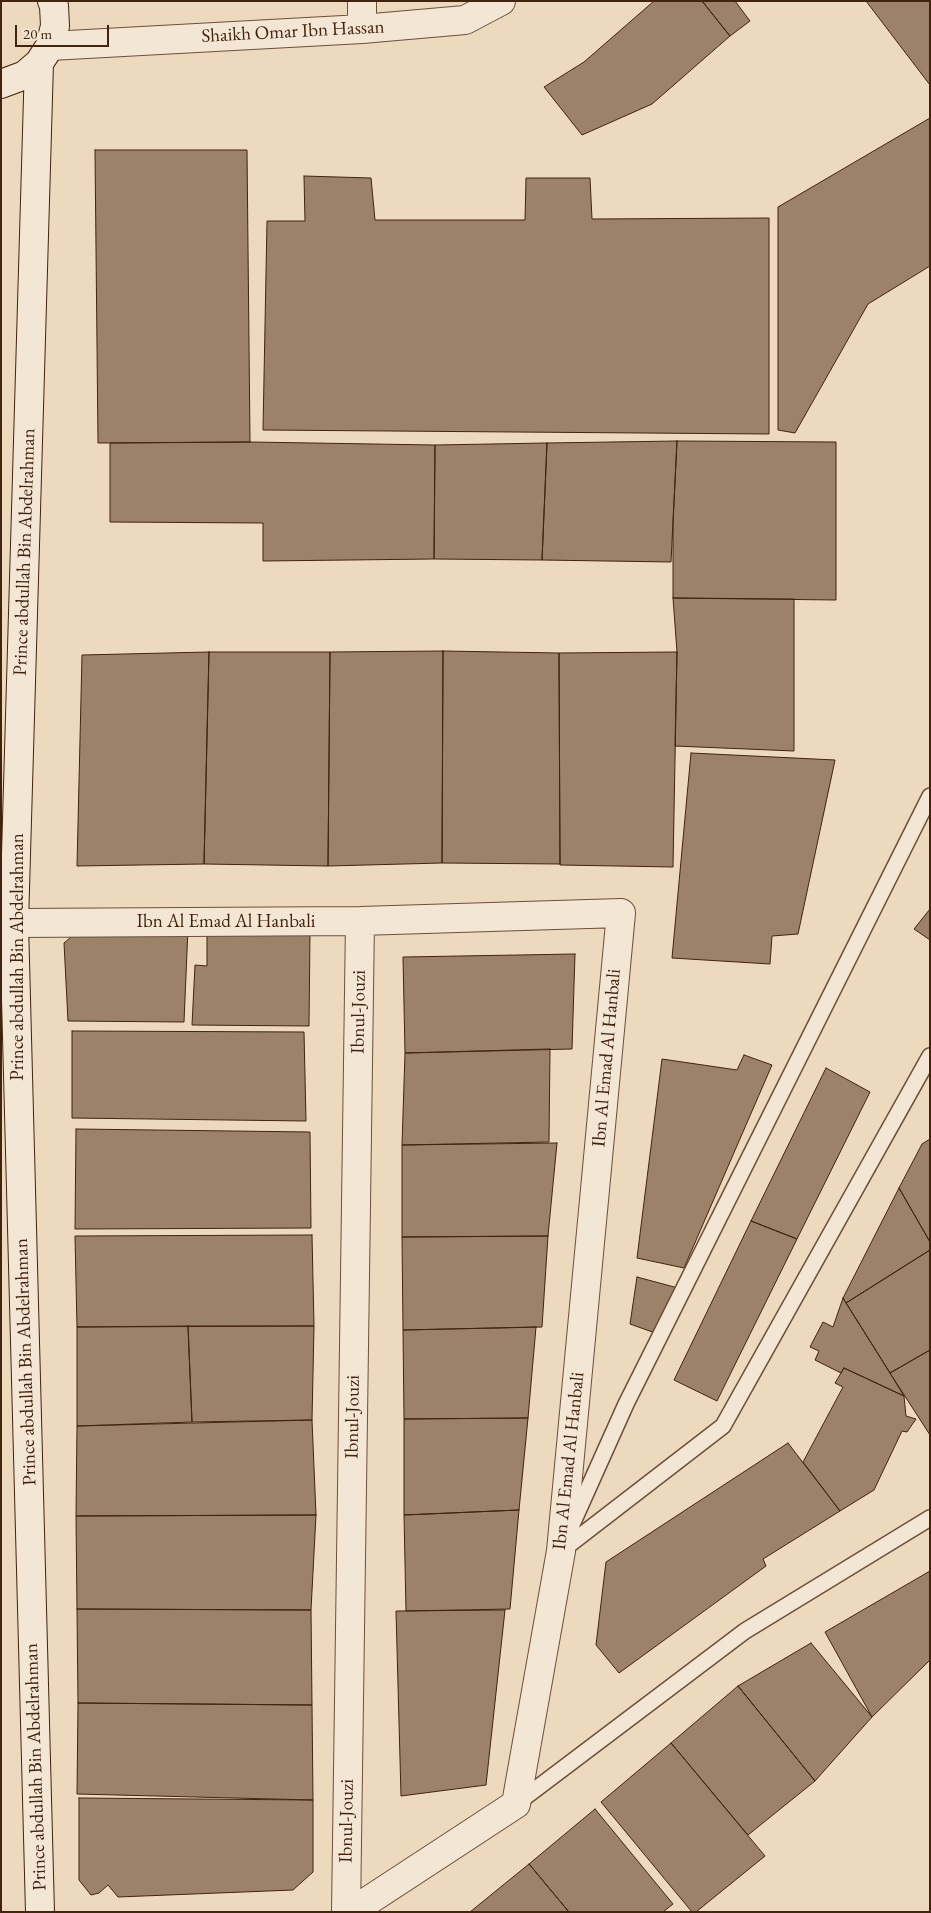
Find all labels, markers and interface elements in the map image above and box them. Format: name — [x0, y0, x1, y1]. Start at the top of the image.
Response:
scale bar — [18, 15, 111, 47]
street label: Shaikh Omar Ibn Hassan — [201, 16, 385, 48]
text: 20 m — [23, 24, 52, 43]
street label: Prince abdullah Bin Abdelrahman — [9, 428, 41, 676]
street label: Prince abdullah Bin Abdelrahman — [7, 833, 29, 1081]
street label: Ibn Al Emad Al Hanbali — [137, 911, 315, 933]
street label: Ibn Al Emad Al Hanbali — [588, 968, 626, 1148]
street label: Ibnul-Jouzi — [347, 970, 371, 1054]
street label: Prince abdullah Bin Abdelrahman — [10, 1238, 42, 1486]
street label: Ibn Al Emad Al Hanbali — [548, 1371, 590, 1551]
street label: Ibnul-Jouzi — [341, 1375, 365, 1459]
street label: Prince abdullah Bin Abdelrahman — [20, 1643, 52, 1891]
street label: Ibnul-Jouzi — [335, 1779, 359, 1863]

